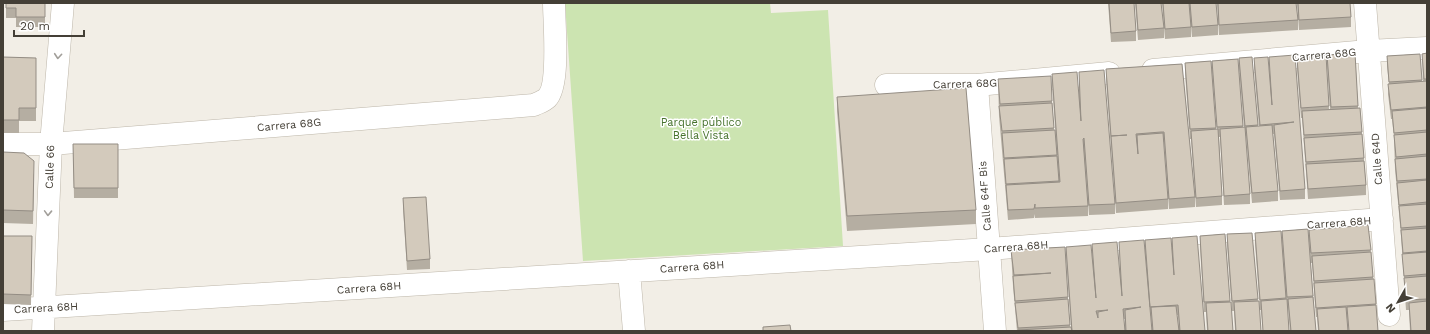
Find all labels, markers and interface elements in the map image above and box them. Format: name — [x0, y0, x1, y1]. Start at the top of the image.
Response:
scale bar — [14, 12, 84, 38]
text: 20 m — [20, 19, 50, 33]
street label: Carrera 68G — [1291, 46, 1357, 64]
one-way arrow — [54, 53, 63, 59]
street label: Carrera 68G — [933, 76, 997, 92]
street label: Carrera 68G — [256, 116, 322, 134]
park label: Parque público Bella Vista — [661, 116, 741, 142]
street label: Calle 64D — [1369, 133, 1385, 185]
street label: Calle 66 — [43, 144, 57, 189]
street label: Calle 64F Bis — [976, 160, 994, 231]
one-way arrow — [44, 210, 52, 216]
street label: Carrera 68H — [1306, 214, 1372, 232]
street label: Carrera 68H — [983, 238, 1049, 256]
street label: Carrera 68H — [659, 258, 725, 276]
street label: Carrera 68H — [336, 279, 402, 297]
north arrow — [1378, 282, 1418, 322]
street label: Carrera 68H — [13, 300, 79, 316]
text: N — [1383, 301, 1398, 315]

